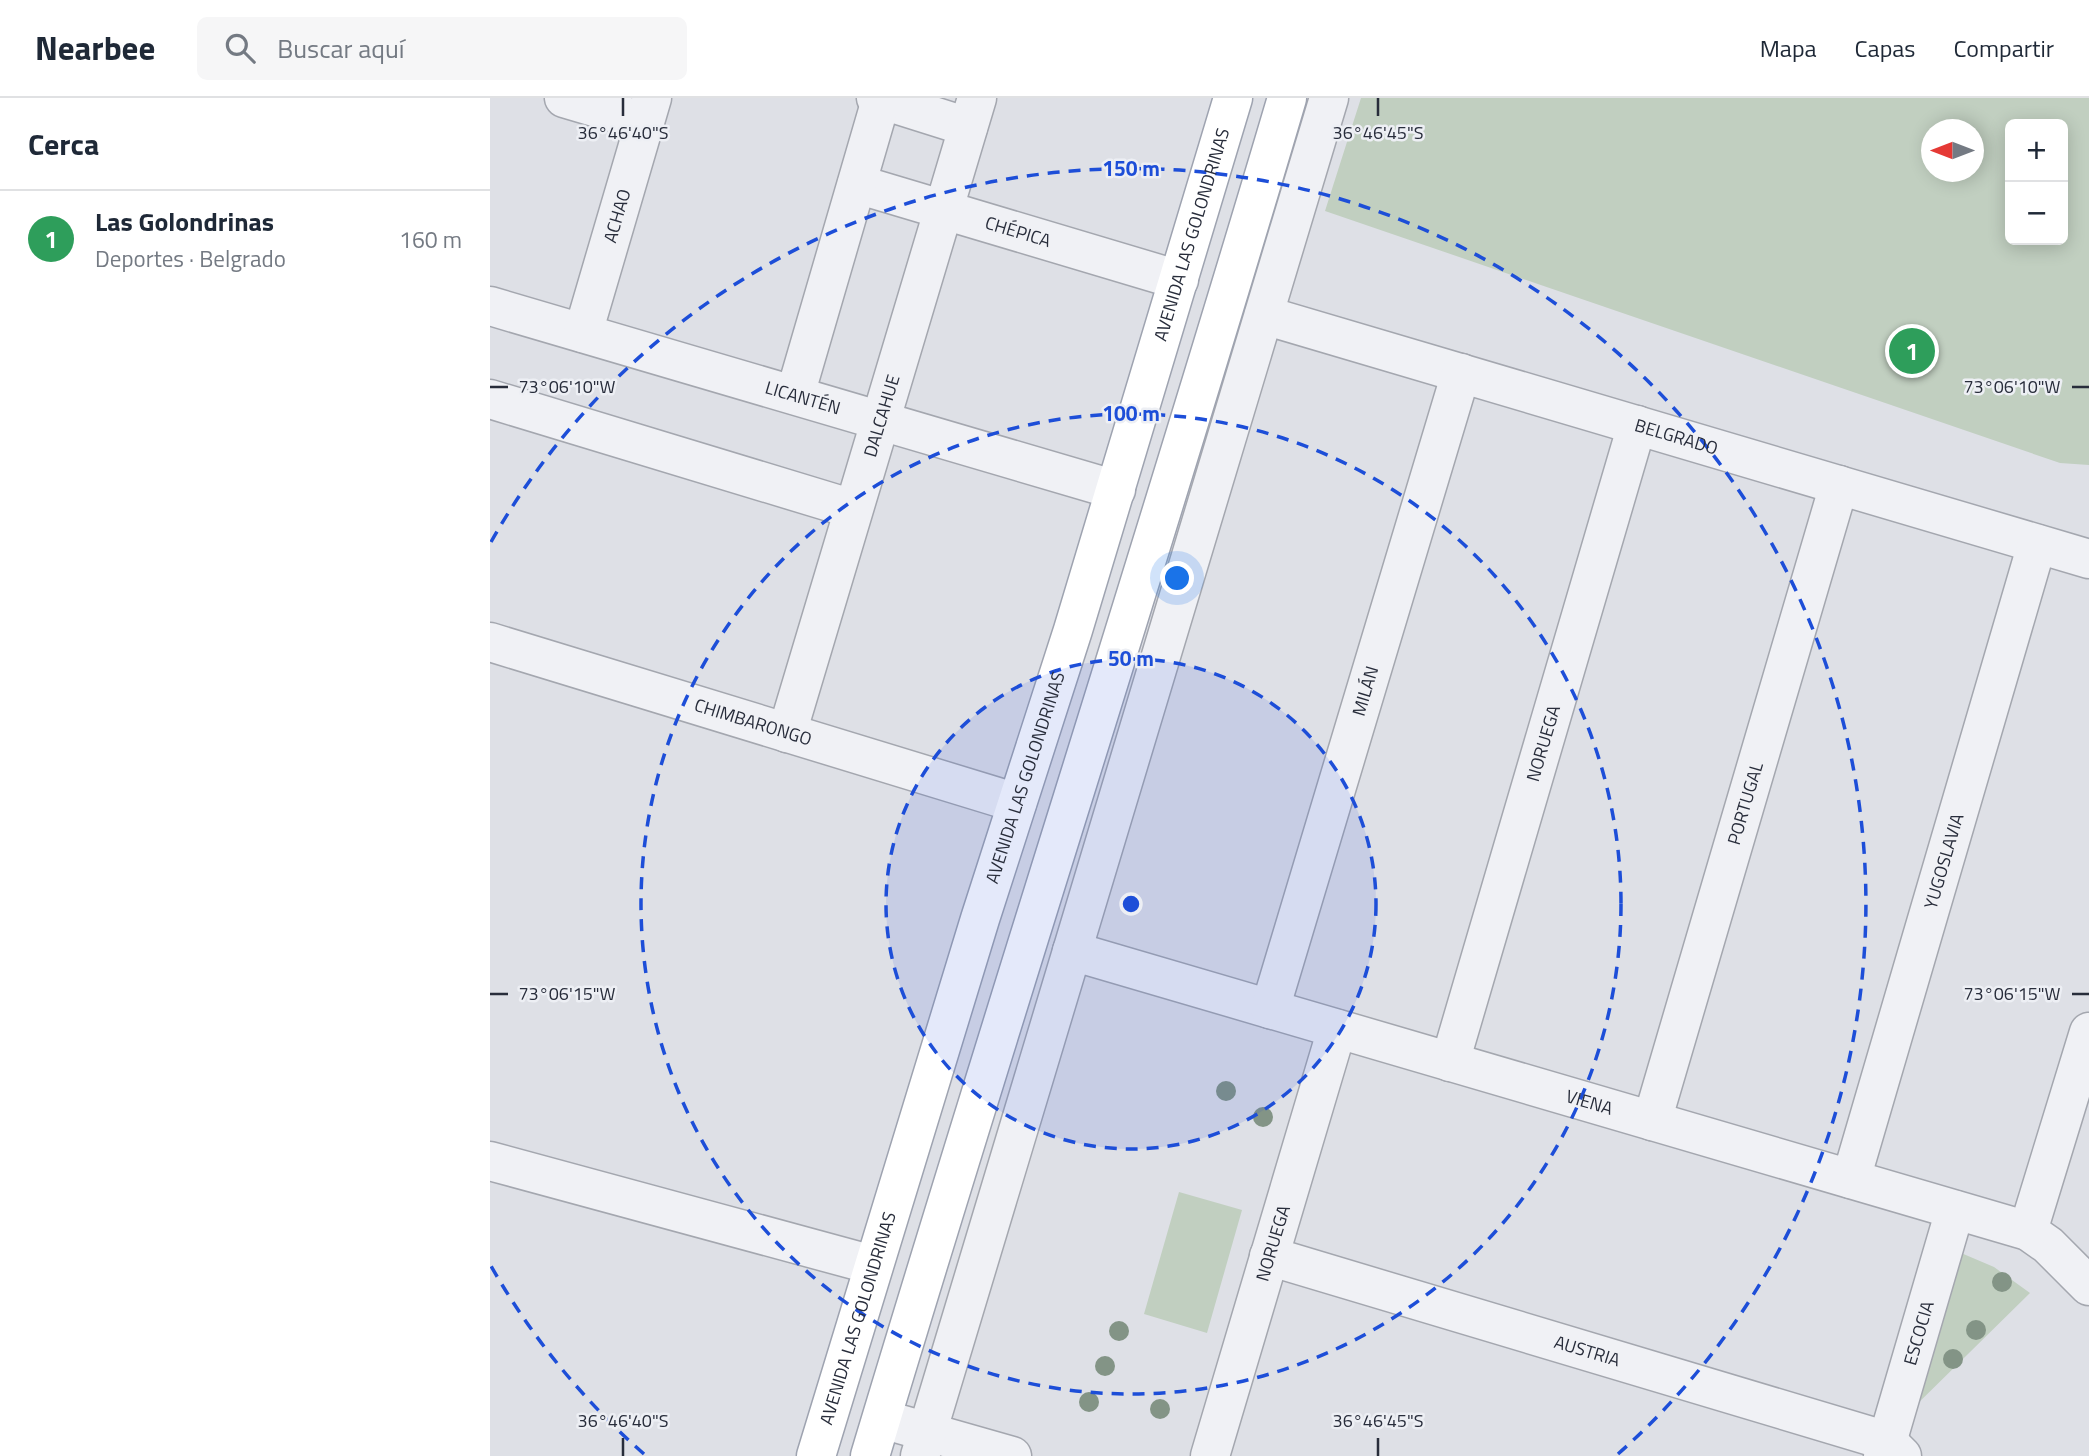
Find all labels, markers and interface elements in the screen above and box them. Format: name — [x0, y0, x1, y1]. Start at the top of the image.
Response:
search box — [197, 17, 687, 80]
text: Nearbee — [35, 23, 155, 73]
icon: search — [221, 29, 259, 67]
text: Buscar aquí — [277, 29, 404, 68]
text: Mapa — [1760, 30, 1817, 66]
text: Capas — [1855, 30, 1915, 66]
text: Compartir — [1953, 30, 2054, 66]
text: 36°46'40"S — [578, 119, 668, 146]
text: 36°46'45"S — [1333, 119, 1423, 146]
north arrow — [1921, 119, 1984, 182]
map controls — [2005, 119, 2068, 245]
button: + — [2005, 119, 2068, 182]
text: Cerca — [28, 121, 99, 167]
street label: AVENIDA LAS GOLONDRINAS — [1147, 125, 1236, 344]
text: 150 m — [1102, 152, 1160, 184]
button: − — [2005, 182, 2068, 245]
street label: ACHAO — [596, 186, 638, 246]
text: Las Golondrinas — [95, 202, 274, 241]
street label: CHÉPICA — [982, 209, 1055, 254]
text: 1 — [45, 222, 57, 257]
text: 160 m — [399, 222, 462, 257]
text: Deportes · Belgrado — [95, 241, 286, 276]
pin: 1 — [1889, 325, 1935, 377]
street label: DALCAHUE — [856, 371, 906, 460]
text: 73°06'10"W — [519, 373, 616, 400]
text: 73°06'10"W — [1964, 373, 2061, 400]
street label: LICANTÉN — [762, 374, 844, 421]
text: 100 m — [1102, 397, 1160, 429]
street label: BELGRADO — [1632, 411, 1721, 462]
your location — [1160, 561, 1194, 595]
text: 50 m — [1108, 642, 1154, 674]
street label: MILÁN — [1345, 663, 1385, 719]
street label: AVENIDA LAS GOLONDRINAS — [978, 668, 1072, 887]
street label: CHIMBARONGO — [691, 691, 815, 753]
street label: NORUEGA — [1519, 702, 1567, 785]
street label: PORTUGAL — [1720, 758, 1770, 848]
street label: YUGOSLAVIA — [1917, 810, 1970, 912]
centre of rings — [1119, 892, 1143, 916]
text: 73°06'15"W — [519, 980, 616, 1007]
text: 73°06'15"W — [1964, 980, 2061, 1007]
street label: VIENA — [1563, 1082, 1616, 1122]
street label: NORUEGA — [1249, 1201, 1297, 1284]
street label: AVENIDA LAS GOLONDRINAS — [812, 1208, 903, 1428]
street label: ESCOCIA — [1896, 1297, 1941, 1369]
street label: AUSTRIA — [1551, 1328, 1624, 1373]
text: 36°46'40"S — [578, 1407, 668, 1434]
text: 36°46'45"S — [1333, 1407, 1423, 1434]

